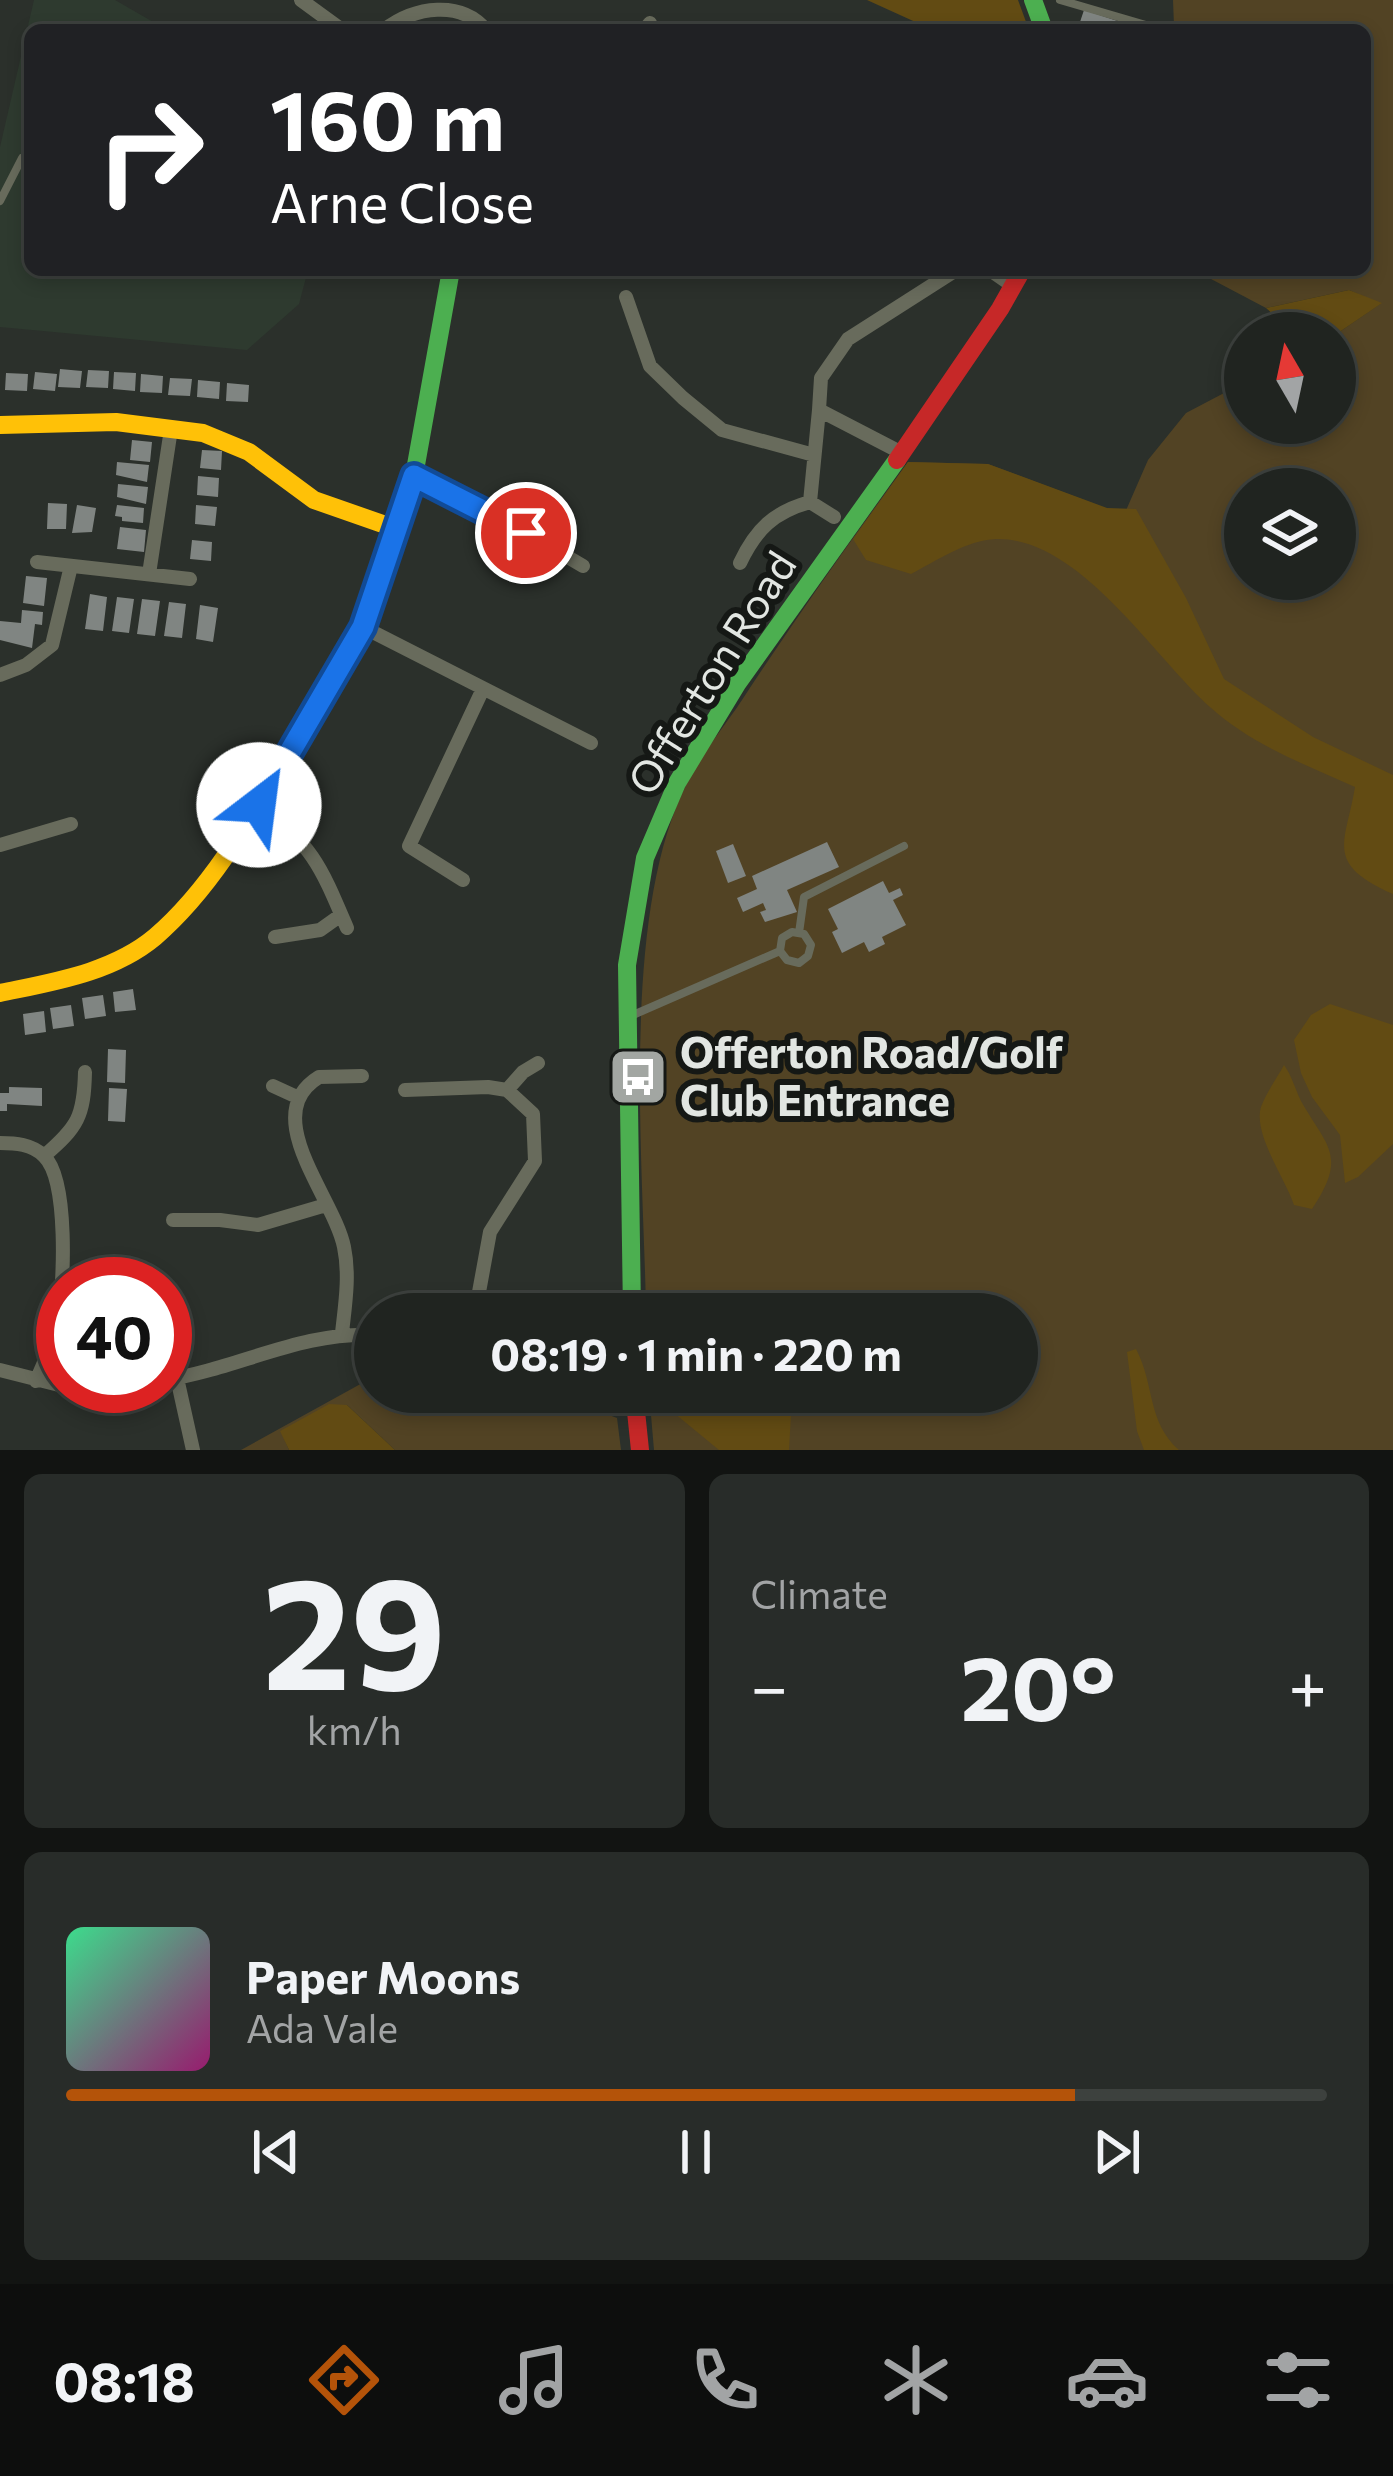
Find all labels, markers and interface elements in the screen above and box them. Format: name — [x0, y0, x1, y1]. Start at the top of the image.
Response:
text: 160 m — [270, 66, 505, 168]
icon: right — [72, 72, 228, 228]
text: Arne Close — [270, 168, 534, 234]
north arrow — [1224, 312, 1356, 444]
map controls — [1224, 312, 1356, 600]
button: layers — [1224, 468, 1356, 600]
pin — [475, 482, 577, 584]
icon: arrive — [493, 500, 559, 566]
street label: Offerton Road — [615, 541, 806, 803]
position arrow — [196, 742, 322, 868]
place label: Offerton Road/Golf Club Entrance — [680, 1025, 1064, 1125]
bus stop icon: Offerton Road/Golf Club Entrance — [607, 1046, 669, 1108]
speed limit sign: 40 — [36, 1257, 192, 1413]
text: 08:19 · 1 min · 220 m — [490, 1325, 902, 1380]
text: 29 — [262, 1531, 446, 1722]
text: Climate — [751, 1569, 888, 1617]
text: 20° — [960, 1629, 1116, 1740]
text: − — [751, 1644, 788, 1725]
text: + — [1288, 1644, 1327, 1725]
text: km/h — [307, 1705, 402, 1753]
text: Paper Moons — [246, 1948, 520, 2003]
text: Ada Vale — [246, 2003, 398, 2051]
icon: previous — [243, 2119, 309, 2185]
icon: pause — [663, 2119, 729, 2185]
icon: next — [1084, 2119, 1150, 2185]
icon: directions — [302, 2338, 386, 2422]
icon: music — [492, 2338, 576, 2422]
icon: phone — [683, 2338, 767, 2422]
icon: climate — [874, 2338, 958, 2422]
icon: car — [1065, 2338, 1149, 2422]
icon: filters — [1256, 2338, 1340, 2422]
text: 08:18 — [53, 2347, 195, 2413]

